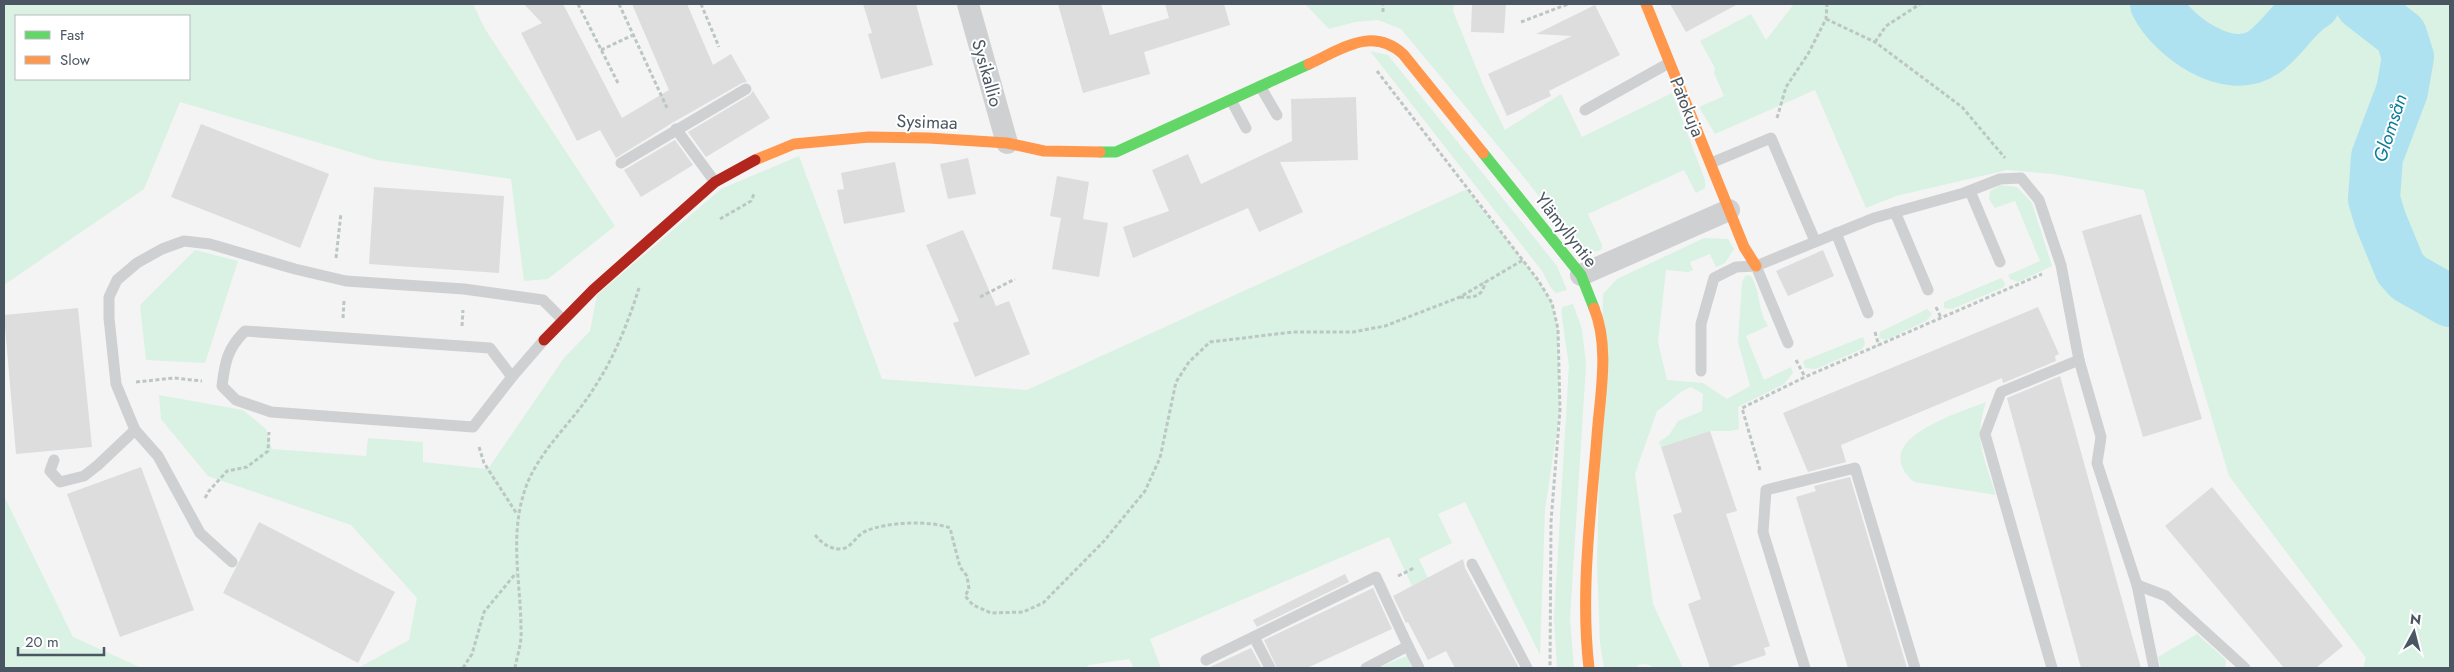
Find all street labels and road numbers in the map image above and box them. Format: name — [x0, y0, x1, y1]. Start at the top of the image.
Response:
street label: Sysikallio — [965, 36, 1009, 110]
street label: Patokuja — [1663, 73, 1711, 141]
street label: Sysimaa — [896, 108, 958, 136]
street label: Ylämyllyntie — [1528, 187, 1604, 273]

